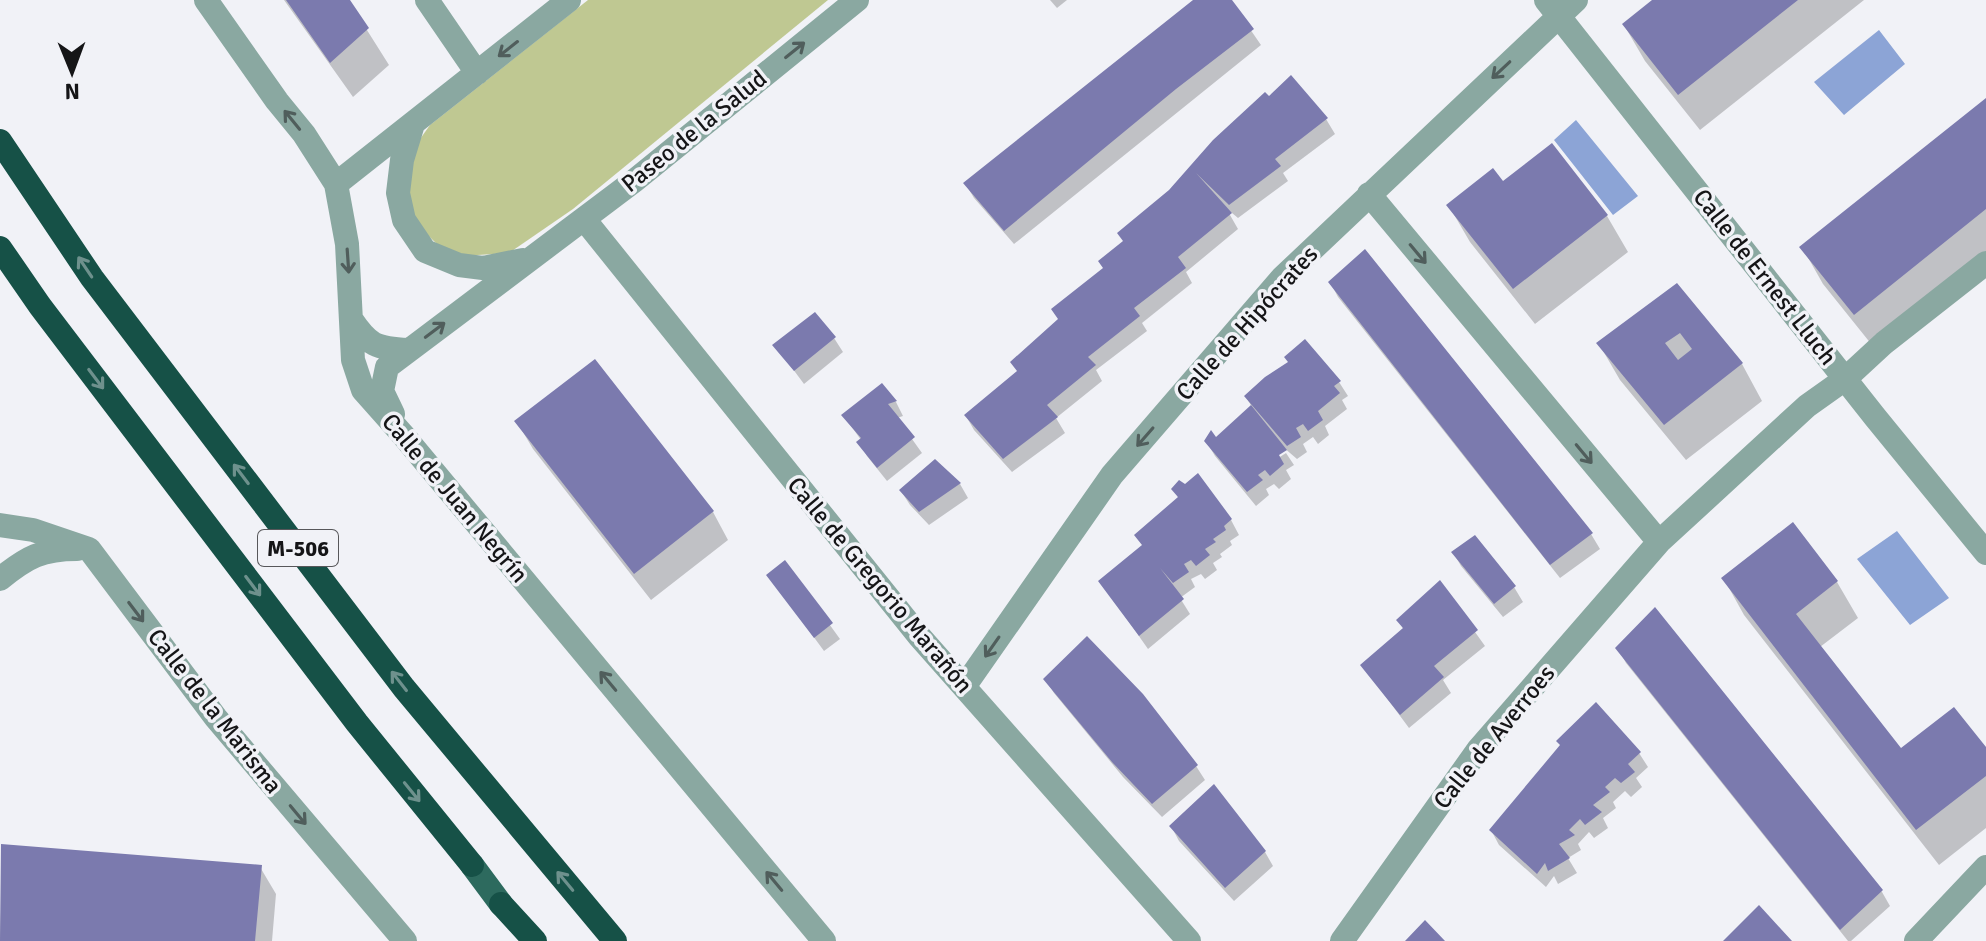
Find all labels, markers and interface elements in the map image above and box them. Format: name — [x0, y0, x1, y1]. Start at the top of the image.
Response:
north arrow — [32, 32, 112, 112]
one-way arrow — [498, 40, 519, 57]
one-way arrow — [784, 41, 805, 59]
one-way arrow — [1491, 60, 1511, 79]
street label: Paseo de la Salud — [615, 63, 773, 199]
text: N — [64, 78, 80, 105]
one-way arrow — [283, 110, 301, 131]
street label: Calle de Ernest Lluch — [1687, 183, 1843, 371]
street label: Calle de Hipócrates — [1170, 239, 1324, 407]
one-way arrow — [1409, 243, 1427, 264]
one-way arrow — [341, 247, 356, 274]
one-way arrow — [77, 256, 93, 278]
one-way arrow — [424, 322, 445, 339]
one-way arrow — [87, 368, 104, 389]
street label: Calle de Juan Negrín — [375, 407, 535, 589]
one-way arrow — [1136, 426, 1154, 447]
one-way arrow — [1575, 444, 1593, 464]
one-way arrow — [233, 464, 250, 485]
street label: Calle de Gregorio Marañón — [781, 471, 979, 699]
road number: M-506 — [258, 530, 338, 566]
one-way arrow — [244, 575, 261, 596]
one-way arrow — [128, 601, 145, 622]
street label: Calle de la Marisma — [141, 623, 289, 799]
one-way arrow — [984, 635, 1000, 657]
street label: Calle de Averroes — [1427, 659, 1561, 815]
one-way arrow — [390, 671, 408, 692]
one-way arrow — [599, 671, 617, 692]
one-way arrow — [403, 781, 421, 801]
one-way arrow — [289, 804, 307, 825]
one-way arrow — [556, 871, 574, 892]
one-way arrow — [765, 871, 783, 892]

